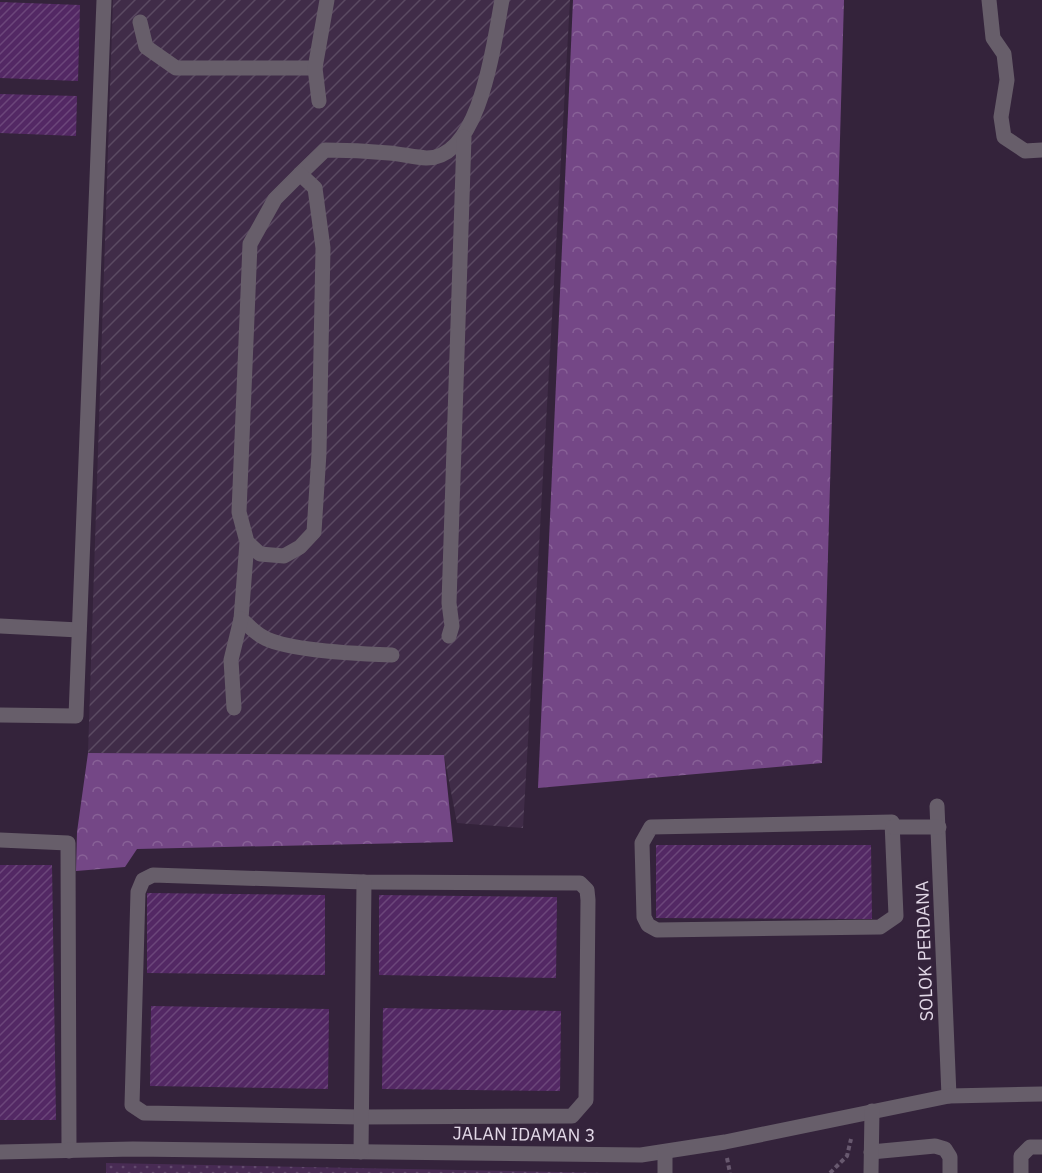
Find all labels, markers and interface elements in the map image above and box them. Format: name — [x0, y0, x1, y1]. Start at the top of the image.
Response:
street label: SOLOK PERDANA — [910, 880, 938, 1022]
street label: JALAN IDAMAN 3 — [452, 1121, 596, 1147]

